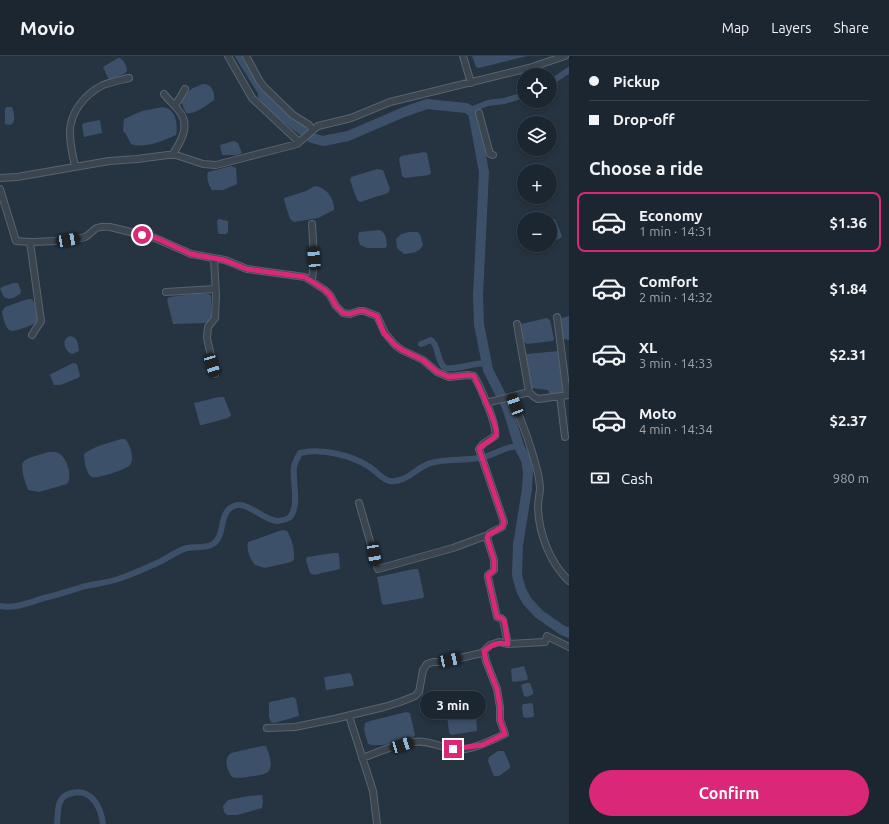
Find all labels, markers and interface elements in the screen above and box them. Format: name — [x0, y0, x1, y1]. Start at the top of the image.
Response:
text: Movio — [20, 17, 75, 39]
text: Map — [722, 20, 749, 36]
text: Layers — [771, 20, 811, 36]
text: Share — [833, 20, 869, 36]
map controls — [517, 68, 557, 252]
button: locate — [517, 68, 557, 108]
text: Pickup — [613, 73, 660, 90]
text: Drop-off — [613, 111, 675, 128]
button: layers — [517, 116, 557, 156]
text: Choose a ride — [589, 158, 703, 178]
button: + — [517, 164, 557, 204]
icon: car — [591, 204, 627, 240]
text: Economy — [639, 207, 703, 224]
button: − — [517, 212, 557, 252]
text: $1.36 — [829, 214, 867, 231]
text: 1 min · 14:31 — [639, 224, 713, 238]
route start — [133, 226, 151, 244]
car — [55, 232, 81, 248]
car — [307, 246, 321, 270]
icon: car — [591, 270, 627, 306]
text: Comfort — [639, 273, 698, 290]
text: $1.84 — [829, 280, 867, 297]
text: 2 min · 14:32 — [639, 290, 713, 304]
icon: car — [591, 336, 627, 372]
text: XL — [639, 339, 657, 356]
text: $2.31 — [829, 346, 867, 363]
car — [203, 352, 221, 378]
text: 3 min · 14:33 — [639, 356, 713, 370]
car — [505, 392, 525, 418]
icon: car — [591, 402, 627, 438]
text: Moto — [639, 405, 677, 422]
text: $2.37 — [829, 412, 867, 429]
text: 4 min · 14:34 — [639, 422, 713, 436]
icon: cash — [589, 467, 611, 489]
text: Cash — [621, 470, 653, 487]
text: 980 m — [833, 471, 869, 485]
car — [366, 541, 382, 567]
car — [437, 652, 463, 668]
callout: 3 min — [420, 691, 486, 719]
text: 3 min — [437, 698, 469, 712]
car — [389, 736, 415, 754]
route end — [444, 740, 462, 758]
button: Confirm — [589, 770, 869, 816]

